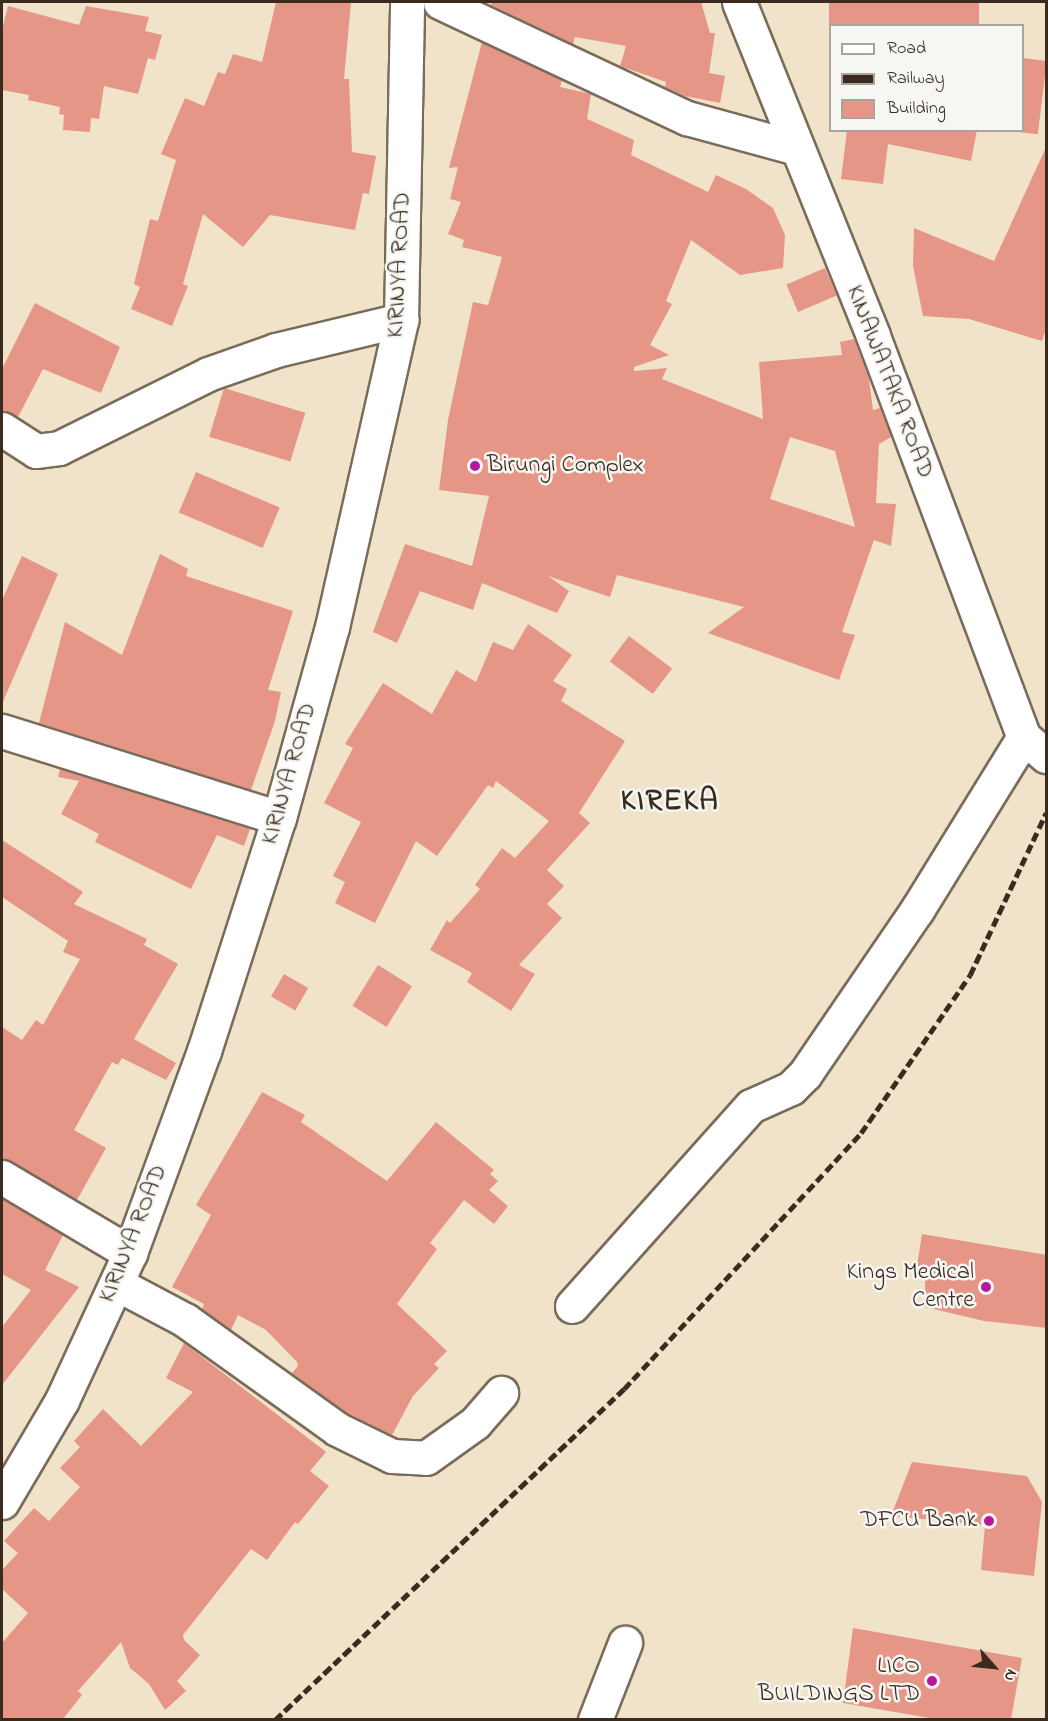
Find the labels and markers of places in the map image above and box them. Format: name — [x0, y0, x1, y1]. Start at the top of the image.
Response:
place label: Birungi Complex — [487, 452, 644, 480]
marker: Birungi Complex — [468, 459, 482, 473]
place label: Kings Medical Centre — [846, 1259, 974, 1315]
marker: Kings Medical Centre — [979, 1280, 993, 1294]
place label: DFCU Bank — [860, 1507, 977, 1535]
marker: DFCU Bank — [982, 1514, 996, 1528]
place label: LICO BUILDINGS LTD — [758, 1653, 920, 1709]
marker: LICO BUILDINGS LTD — [925, 1674, 939, 1688]

